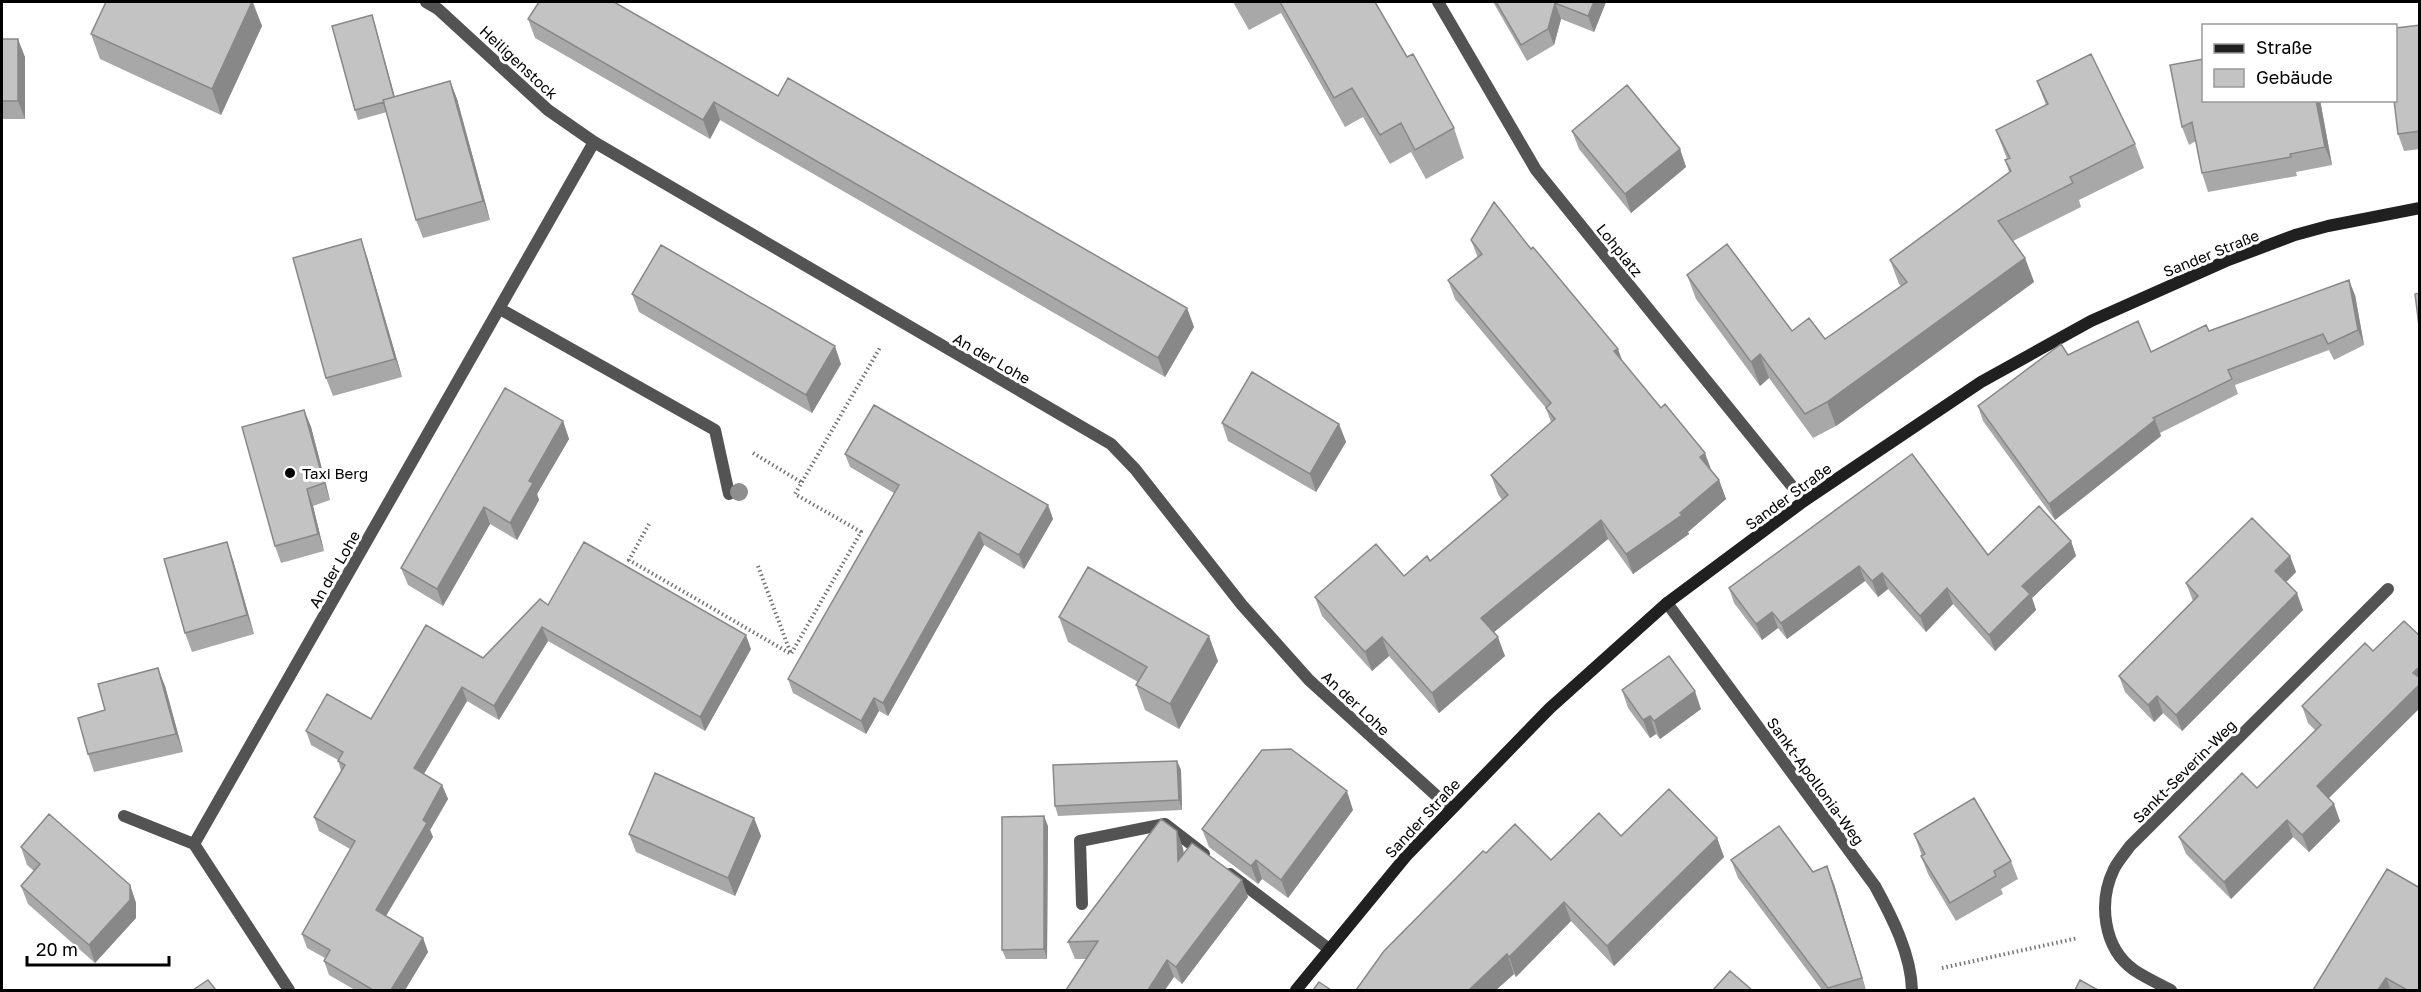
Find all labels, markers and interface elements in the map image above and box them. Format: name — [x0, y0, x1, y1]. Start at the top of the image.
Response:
street label: Heiligenstock — [476, 21, 562, 103]
legend — [2202, 24, 2397, 102]
text: Straße — [2256, 36, 2312, 58]
text: Gebäude — [2256, 66, 2333, 88]
street label: Lohplatz — [1593, 220, 1647, 280]
street label: Sander Straße — [2160, 225, 2262, 280]
street label: An der Lohe — [950, 329, 1034, 387]
street label: Sander Straße — [1742, 459, 1835, 533]
place label: Taxi Berg — [302, 464, 368, 482]
marker: Taxi Berg — [283, 466, 297, 480]
street label: An der Lohe — [305, 527, 363, 611]
street label: An der Lohe — [1318, 667, 1394, 739]
street label: Sankt-Apollonia-Weg — [1764, 714, 1868, 848]
street label: Sankt-Severin-Weg — [2129, 716, 2239, 826]
street label: Sander Straße — [1381, 774, 1463, 861]
scale bar — [27, 929, 170, 967]
text: 20 m — [36, 938, 78, 960]

